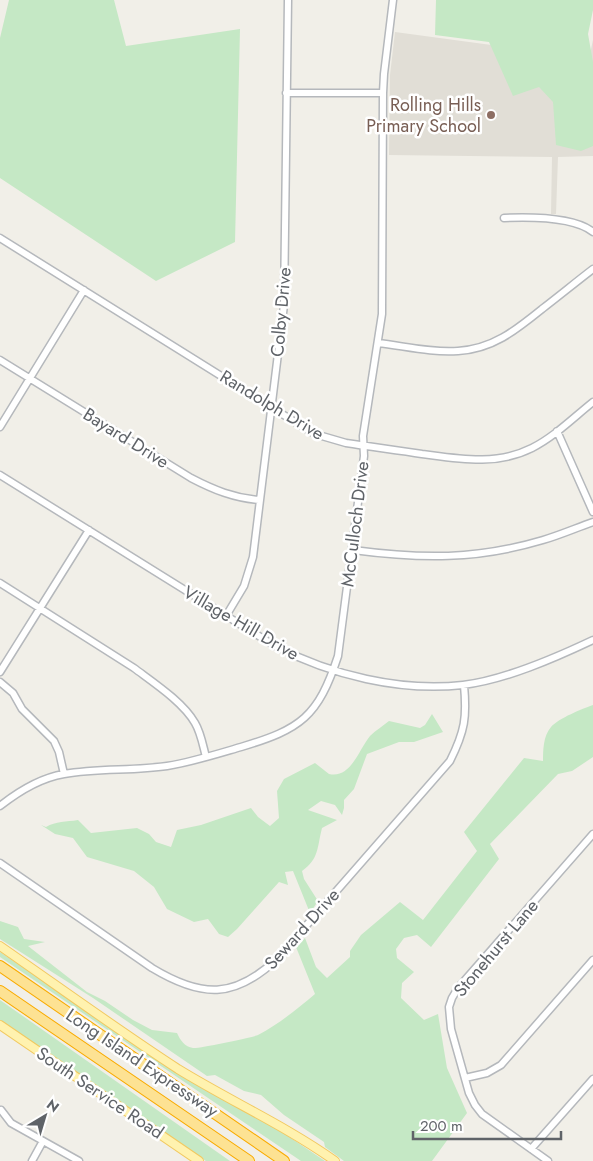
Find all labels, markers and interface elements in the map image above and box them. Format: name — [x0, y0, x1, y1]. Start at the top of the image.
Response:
place label: Rolling Hills Primary School — [366, 92, 481, 139]
marker: Rolling Hills Primary School — [485, 109, 497, 121]
street label: Colby Drive — [264, 266, 298, 358]
street label: Randolph Drive — [215, 364, 329, 446]
street label: Bayard Drive — [78, 401, 174, 475]
street label: McCulloch Drive — [334, 460, 376, 588]
street label: Village Hill Drive — [178, 579, 304, 667]
street label: Seward Drive — [258, 883, 346, 975]
street label: Stonehurst Lane — [447, 894, 545, 1002]
street label: Long Island Expressway — [61, 1002, 223, 1124]
street label: South Service Road — [31, 1041, 169, 1145]
north arrow — [20, 1091, 70, 1141]
text: N — [42, 1094, 64, 1117]
scale bar — [413, 1108, 560, 1140]
text: 200 m — [420, 1115, 463, 1137]

